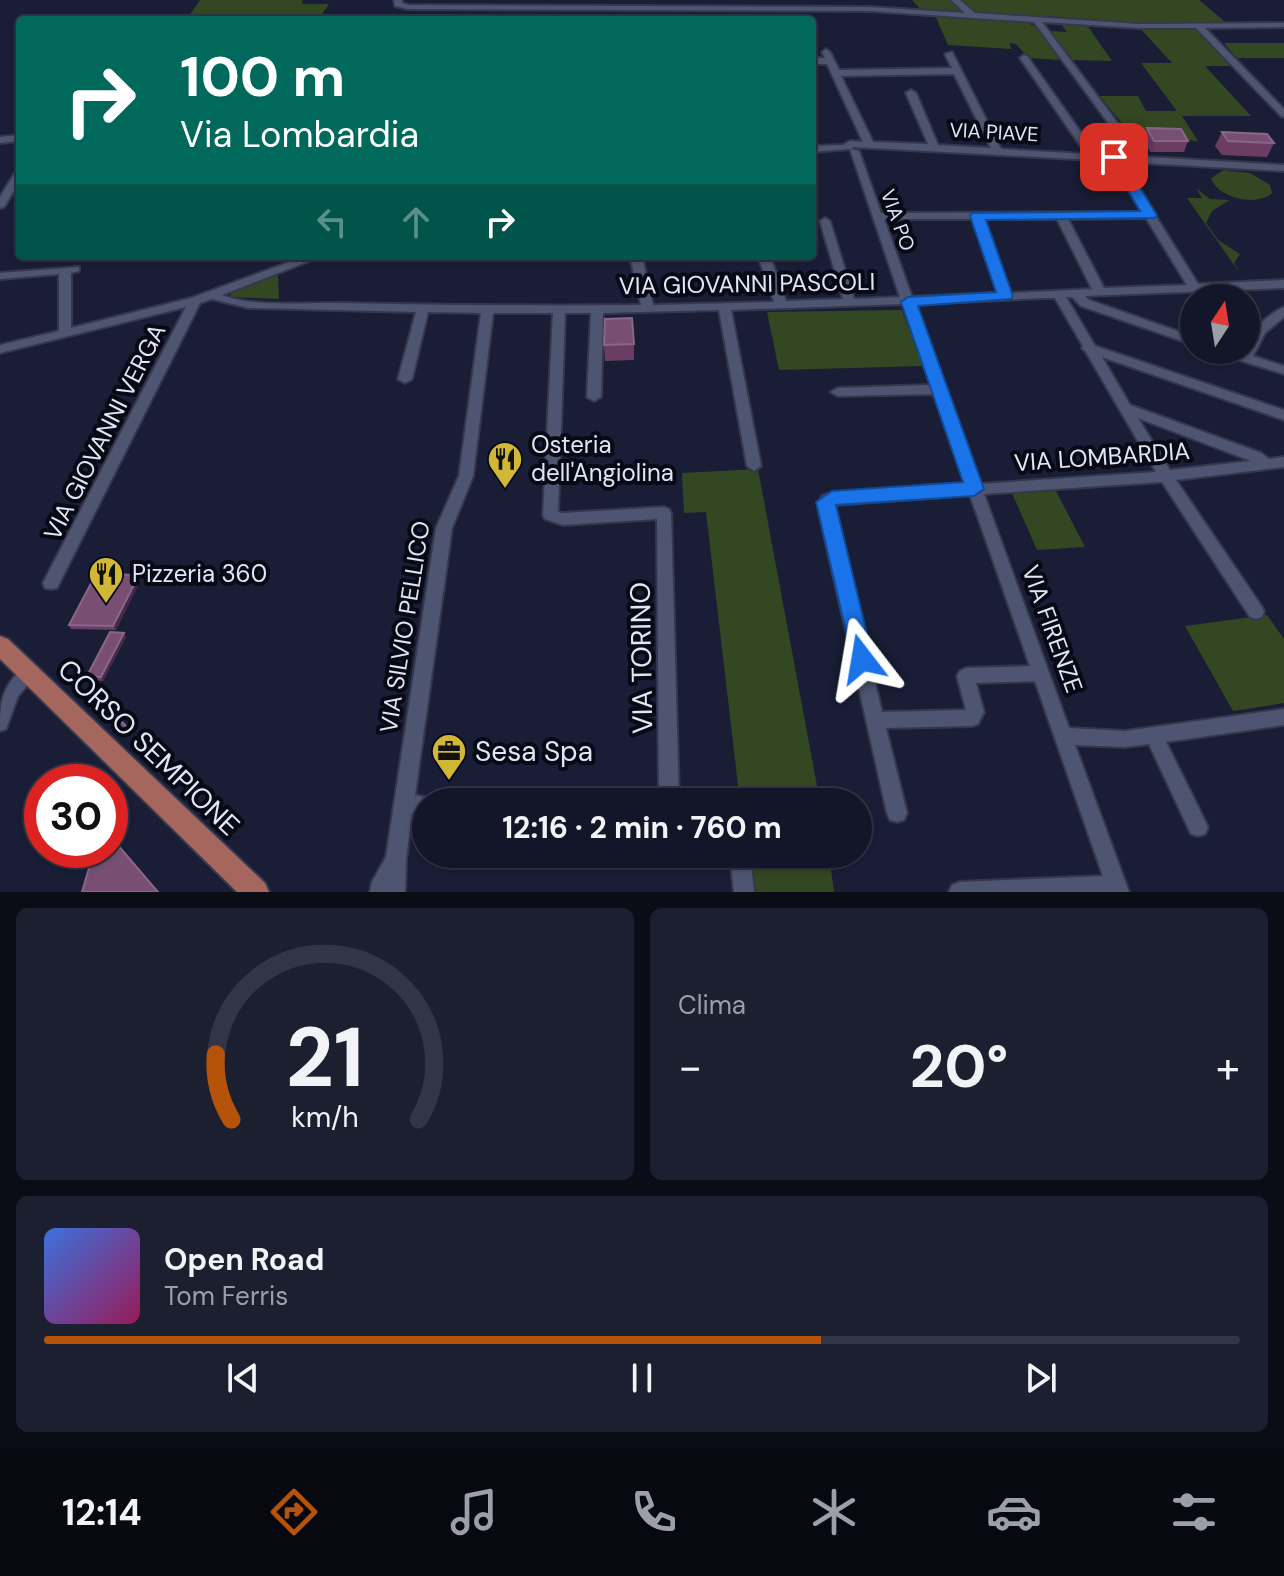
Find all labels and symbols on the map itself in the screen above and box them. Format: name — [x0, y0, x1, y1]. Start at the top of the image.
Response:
street label: VIA PIAVE — [949, 117, 1039, 147]
pin — [1080, 123, 1148, 191]
street label: VIA PO — [875, 186, 921, 254]
street label: VIA GIOVANNI PASCOLI — [619, 266, 875, 301]
north arrow — [1180, 284, 1260, 364]
street label: VIA GIOVANNI VERGA — [37, 318, 173, 545]
place label: Osteria dell'Angiolina — [531, 429, 674, 488]
street label: VIA LOMBARDIA — [1013, 435, 1191, 478]
restaurant icon: Osteria dell'Angiolina — [486, 440, 524, 490]
street label: VIA SILVIO PELLICO — [372, 519, 437, 735]
restaurant icon: Pizzeria 360 — [87, 555, 125, 605]
place label: Pizzeria 360 — [132, 558, 267, 589]
street label: VIA FIRENZE — [1015, 561, 1090, 697]
street label: VIA TORINO — [622, 582, 661, 734]
position arrow — [820, 617, 904, 701]
street label: CORSO SEMPIONE — [50, 651, 247, 844]
office icon: Sesa Spa — [430, 732, 468, 782]
place label: Sesa Spa — [475, 733, 593, 770]
speed limit sign: 30 — [24, 764, 128, 868]

